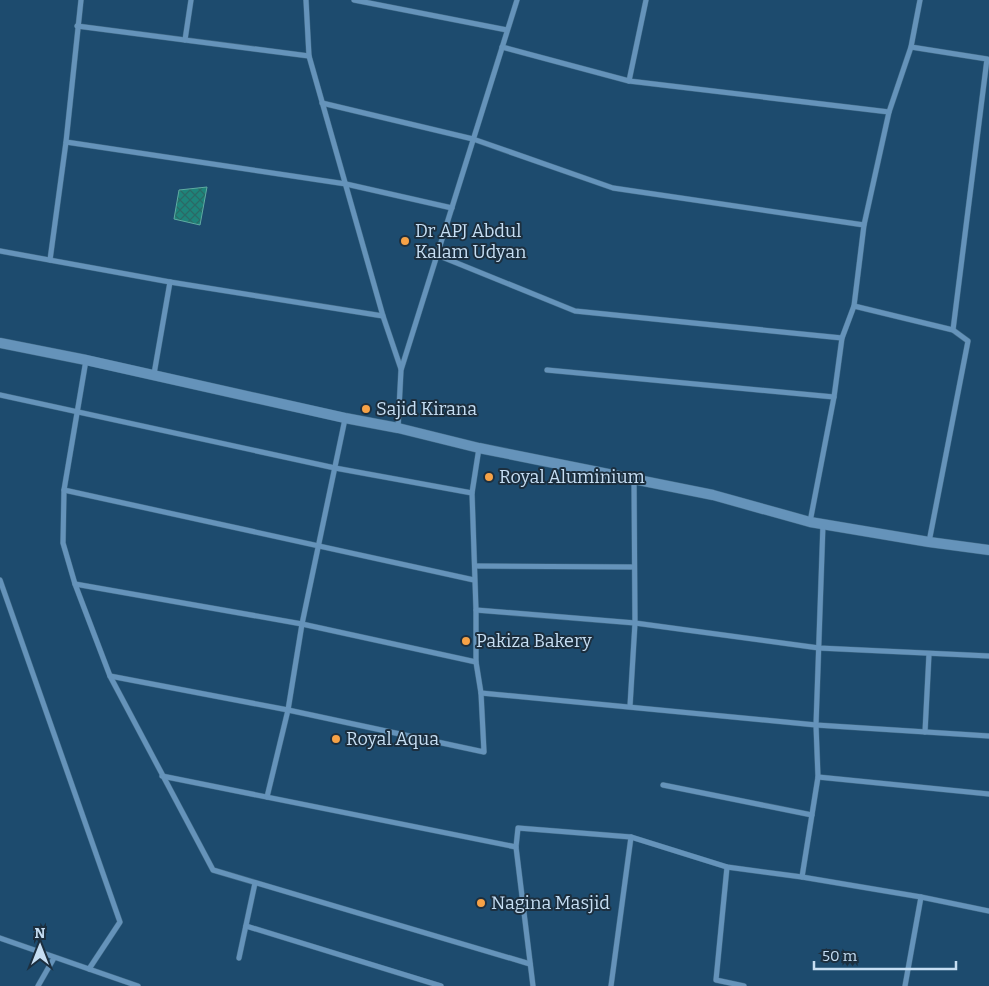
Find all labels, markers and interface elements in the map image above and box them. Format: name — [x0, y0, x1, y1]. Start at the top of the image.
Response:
place label: Dr APJ Abdul Kalam Udyan — [415, 220, 527, 263]
marker: Dr APJ Abdul Kalam Udyan — [399, 235, 411, 247]
place label: Sajid Kirana — [376, 398, 477, 420]
marker: Sajid Kirana — [360, 403, 372, 415]
place label: Royal Aluminium — [499, 466, 645, 488]
marker: Royal Aluminium — [483, 471, 495, 483]
place label: Pakiza Bakery — [476, 630, 592, 652]
marker: Pakiza Bakery — [460, 635, 472, 647]
place label: Royal Aqua — [346, 728, 439, 750]
marker: Royal Aqua — [330, 733, 342, 745]
place label: Nagina Masjid — [491, 892, 610, 914]
marker: Nagina Masjid — [475, 897, 487, 909]
north arrow — [15, 921, 65, 971]
text: N — [35, 925, 46, 942]
scale bar — [814, 938, 956, 970]
text: 50 m — [822, 947, 858, 965]

